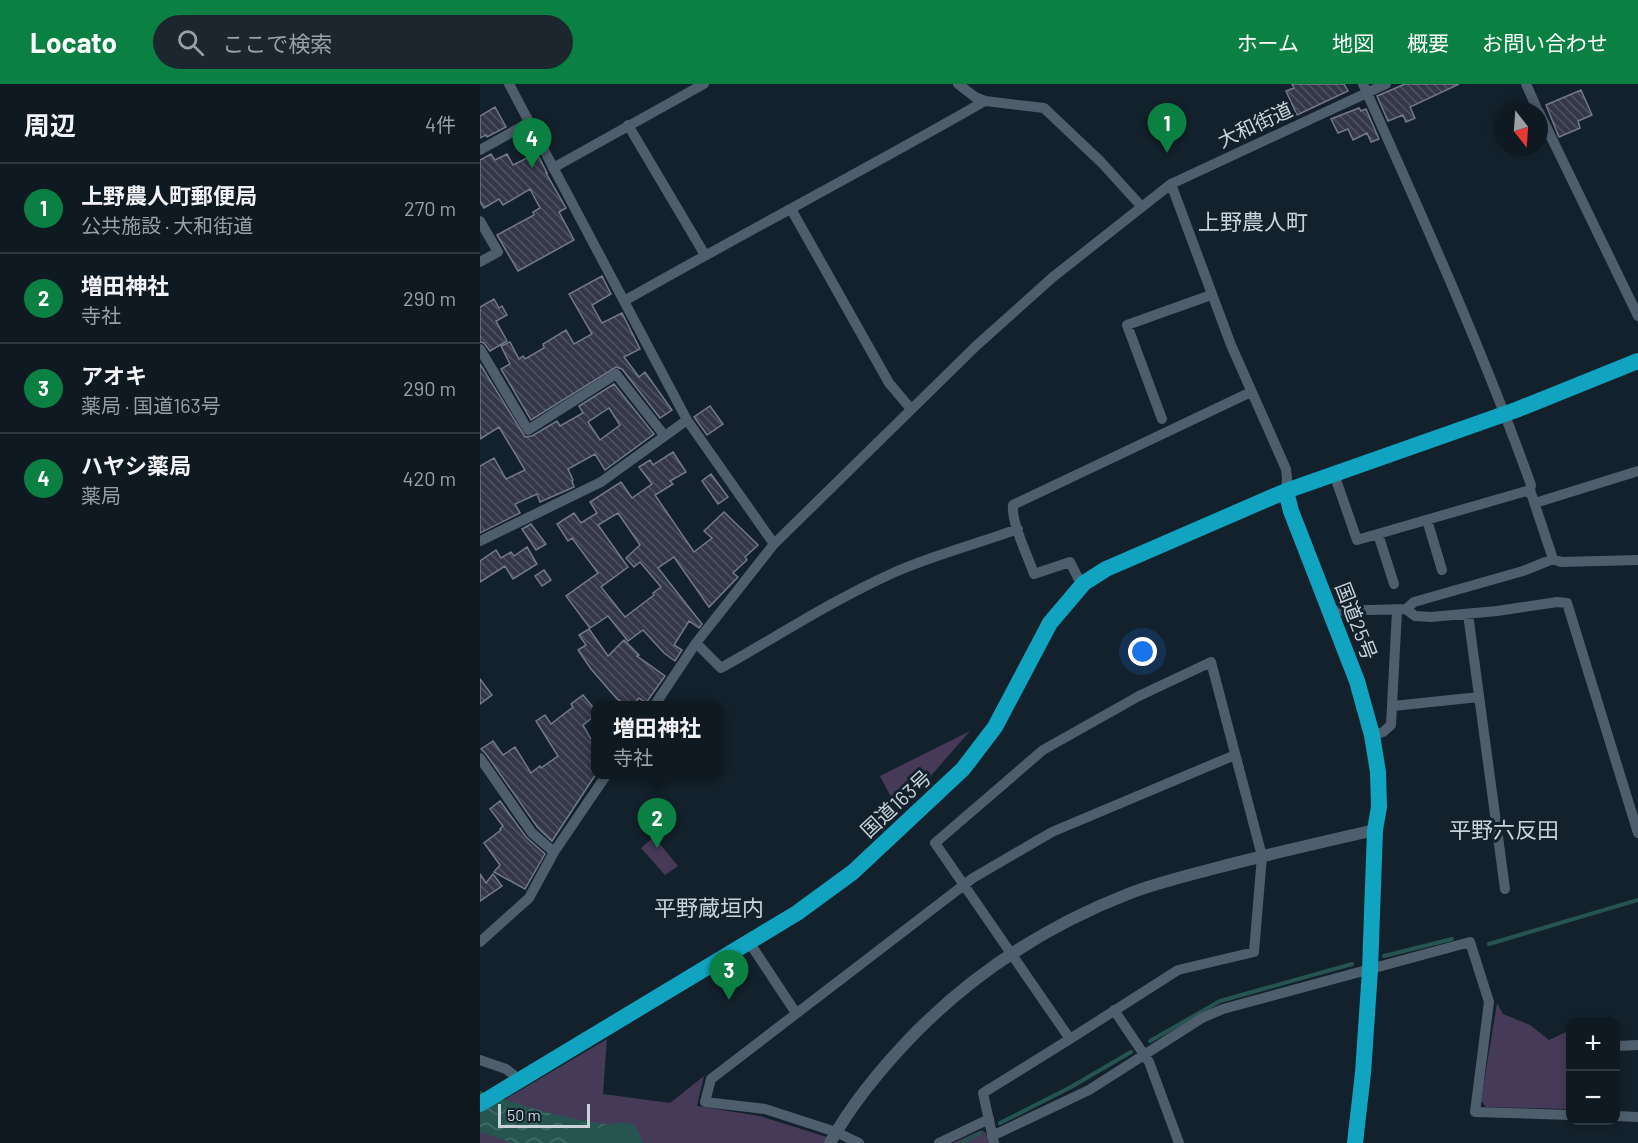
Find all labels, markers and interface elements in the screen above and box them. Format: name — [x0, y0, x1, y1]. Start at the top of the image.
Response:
search box — [153, 15, 573, 69]
text: Locato — [30, 25, 117, 59]
icon: search — [174, 26, 207, 59]
text: ここで検索 — [222, 30, 332, 56]
text: ホーム — [1237, 30, 1299, 55]
text: 地図 — [1332, 30, 1374, 55]
text: 概要 — [1407, 30, 1449, 55]
text: お問い合わせ — [1482, 30, 1608, 55]
street label: 大和街道 — [1213, 96, 1296, 152]
north arrow — [1494, 102, 1548, 156]
pin: 1 — [1148, 104, 1186, 153]
text: 周辺 — [24, 109, 76, 140]
text: 4件 — [425, 112, 456, 136]
pin: 4 — [512, 118, 552, 168]
text: 上野農人町郵便局 — [81, 182, 257, 208]
text: 1 — [40, 196, 47, 220]
text: 270 m — [404, 196, 456, 220]
district label: 上野農人町 — [1198, 208, 1308, 234]
text: 公共施設 · 大和街道 — [81, 213, 253, 237]
text: 増田神社 — [81, 272, 169, 298]
text: 2 — [38, 286, 49, 310]
text: 290 m — [403, 286, 456, 310]
text: 寺社 — [81, 303, 121, 327]
text: アオキ — [81, 362, 147, 388]
text: 3 — [38, 376, 49, 400]
text: 290 m — [403, 376, 456, 400]
text: 薬局 · 国道163号 — [81, 393, 221, 417]
text: ハヤシ薬局 — [81, 452, 191, 478]
text: 4 — [37, 466, 50, 490]
text: 420 m — [402, 466, 456, 490]
text: 薬局 — [81, 483, 121, 507]
street label: 国道25号 — [1331, 579, 1383, 663]
your location — [1128, 637, 1157, 666]
popup — [591, 701, 723, 779]
text: 増田神社 — [613, 714, 701, 740]
text: 寺社 — [613, 745, 653, 769]
street label: 国道163号 — [855, 765, 936, 842]
pin: 2 — [638, 798, 676, 848]
district label: 平野六反田 — [1449, 816, 1559, 842]
district label: 平野蔵垣内 — [654, 894, 764, 920]
pin: 3 — [710, 950, 748, 1000]
map controls — [1566, 1017, 1620, 1125]
button: + — [1566, 1017, 1620, 1071]
button: − — [1566, 1071, 1620, 1125]
scale bar — [498, 1101, 590, 1128]
text: 50 m — [507, 1105, 541, 1124]

